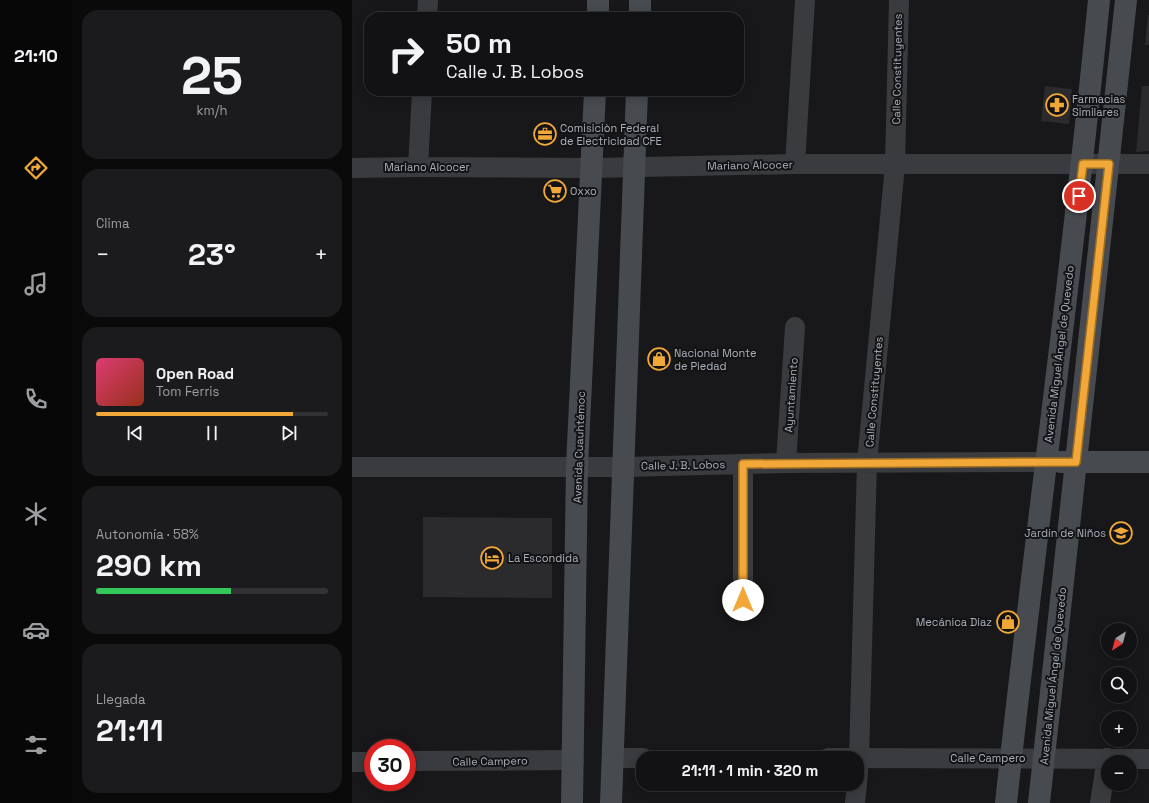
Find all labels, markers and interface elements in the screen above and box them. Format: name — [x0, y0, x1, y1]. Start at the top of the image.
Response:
street label: Calle Constituyentes — [889, 13, 905, 125]
text: 50 m — [446, 25, 512, 61]
icon: right — [380, 28, 432, 80]
text: 25 — [181, 43, 243, 109]
text: 21:10 — [14, 44, 58, 67]
text: Calle J. B. Lobos — [446, 60, 584, 83]
pharmacy icon: Farmacias Similares — [1044, 92, 1070, 118]
place label: Farmacias Similares — [1072, 92, 1126, 119]
text: km/h — [197, 102, 227, 119]
office icon: Comisiciòn Federal de Electricidad CFE — [532, 121, 558, 147]
place label: Comisiciòn Federal de Electricidad CFE — [560, 121, 662, 148]
icon: directions — [22, 154, 50, 182]
street label: Mariano Alcocer — [707, 157, 793, 173]
street label: Mariano Alcocer — [384, 160, 470, 174]
supermarket icon: Oxxo — [542, 178, 568, 204]
pin — [1062, 179, 1096, 213]
place label: Oxxo — [570, 184, 597, 198]
icon: arrive — [1068, 185, 1090, 207]
text: Clima — [96, 215, 129, 232]
text: 23° — [188, 235, 236, 274]
text: − — [96, 240, 110, 268]
text: + — [314, 240, 328, 268]
street label: Avenida Miguel Ángel de Quevedo — [1041, 265, 1077, 443]
icon: music — [22, 270, 50, 298]
street label: Calle Constituyentes — [862, 336, 886, 448]
shop icon: Nacional Monte de Piedad — [646, 346, 672, 372]
place label: Nacional Monte de Piedad — [674, 346, 756, 373]
street label: Ayuntamiento — [781, 357, 801, 433]
text: Open Road — [156, 364, 234, 383]
text: Tom Ferris — [156, 383, 219, 400]
icon: phone — [22, 385, 50, 413]
street label: Avenida Cuauhtémoc — [570, 391, 588, 503]
icon: previous — [124, 422, 146, 444]
icon: pause — [201, 422, 223, 444]
icon: next — [278, 422, 300, 444]
street label: Calle J. B. Lobos — [641, 457, 725, 473]
icon: climate — [22, 500, 50, 528]
school or university icon: Jardín de Niños — [1108, 520, 1134, 546]
text: Autonomía · 58% — [96, 526, 199, 543]
place label: Jardín de Niños — [1024, 526, 1106, 540]
hotel icon: La Escondida — [479, 545, 505, 571]
text: 290 km — [96, 546, 202, 585]
place label: La Escondida — [508, 551, 579, 565]
position arrow — [722, 579, 764, 621]
street label: Avenida Miguel Ángel de Quevedo — [1037, 586, 1069, 765]
shop icon: Mecánica Diaz — [995, 609, 1021, 635]
place label: Mecánica Diaz — [916, 615, 992, 629]
icon: car — [22, 616, 50, 644]
north arrow — [1101, 623, 1137, 659]
map controls — [1101, 623, 1137, 791]
button: search — [1101, 667, 1137, 703]
text: Llegada — [96, 691, 145, 708]
text: 21:11 — [96, 711, 163, 750]
button: + — [1101, 711, 1137, 747]
icon: filters — [22, 731, 50, 759]
speed limit sign: 30 — [364, 739, 416, 791]
street label: Calle Campero — [950, 751, 1026, 765]
street label: Calle Campero — [452, 753, 528, 769]
button: − — [1101, 755, 1137, 791]
text: 21:11 · 1 min · 320 m — [682, 761, 818, 780]

